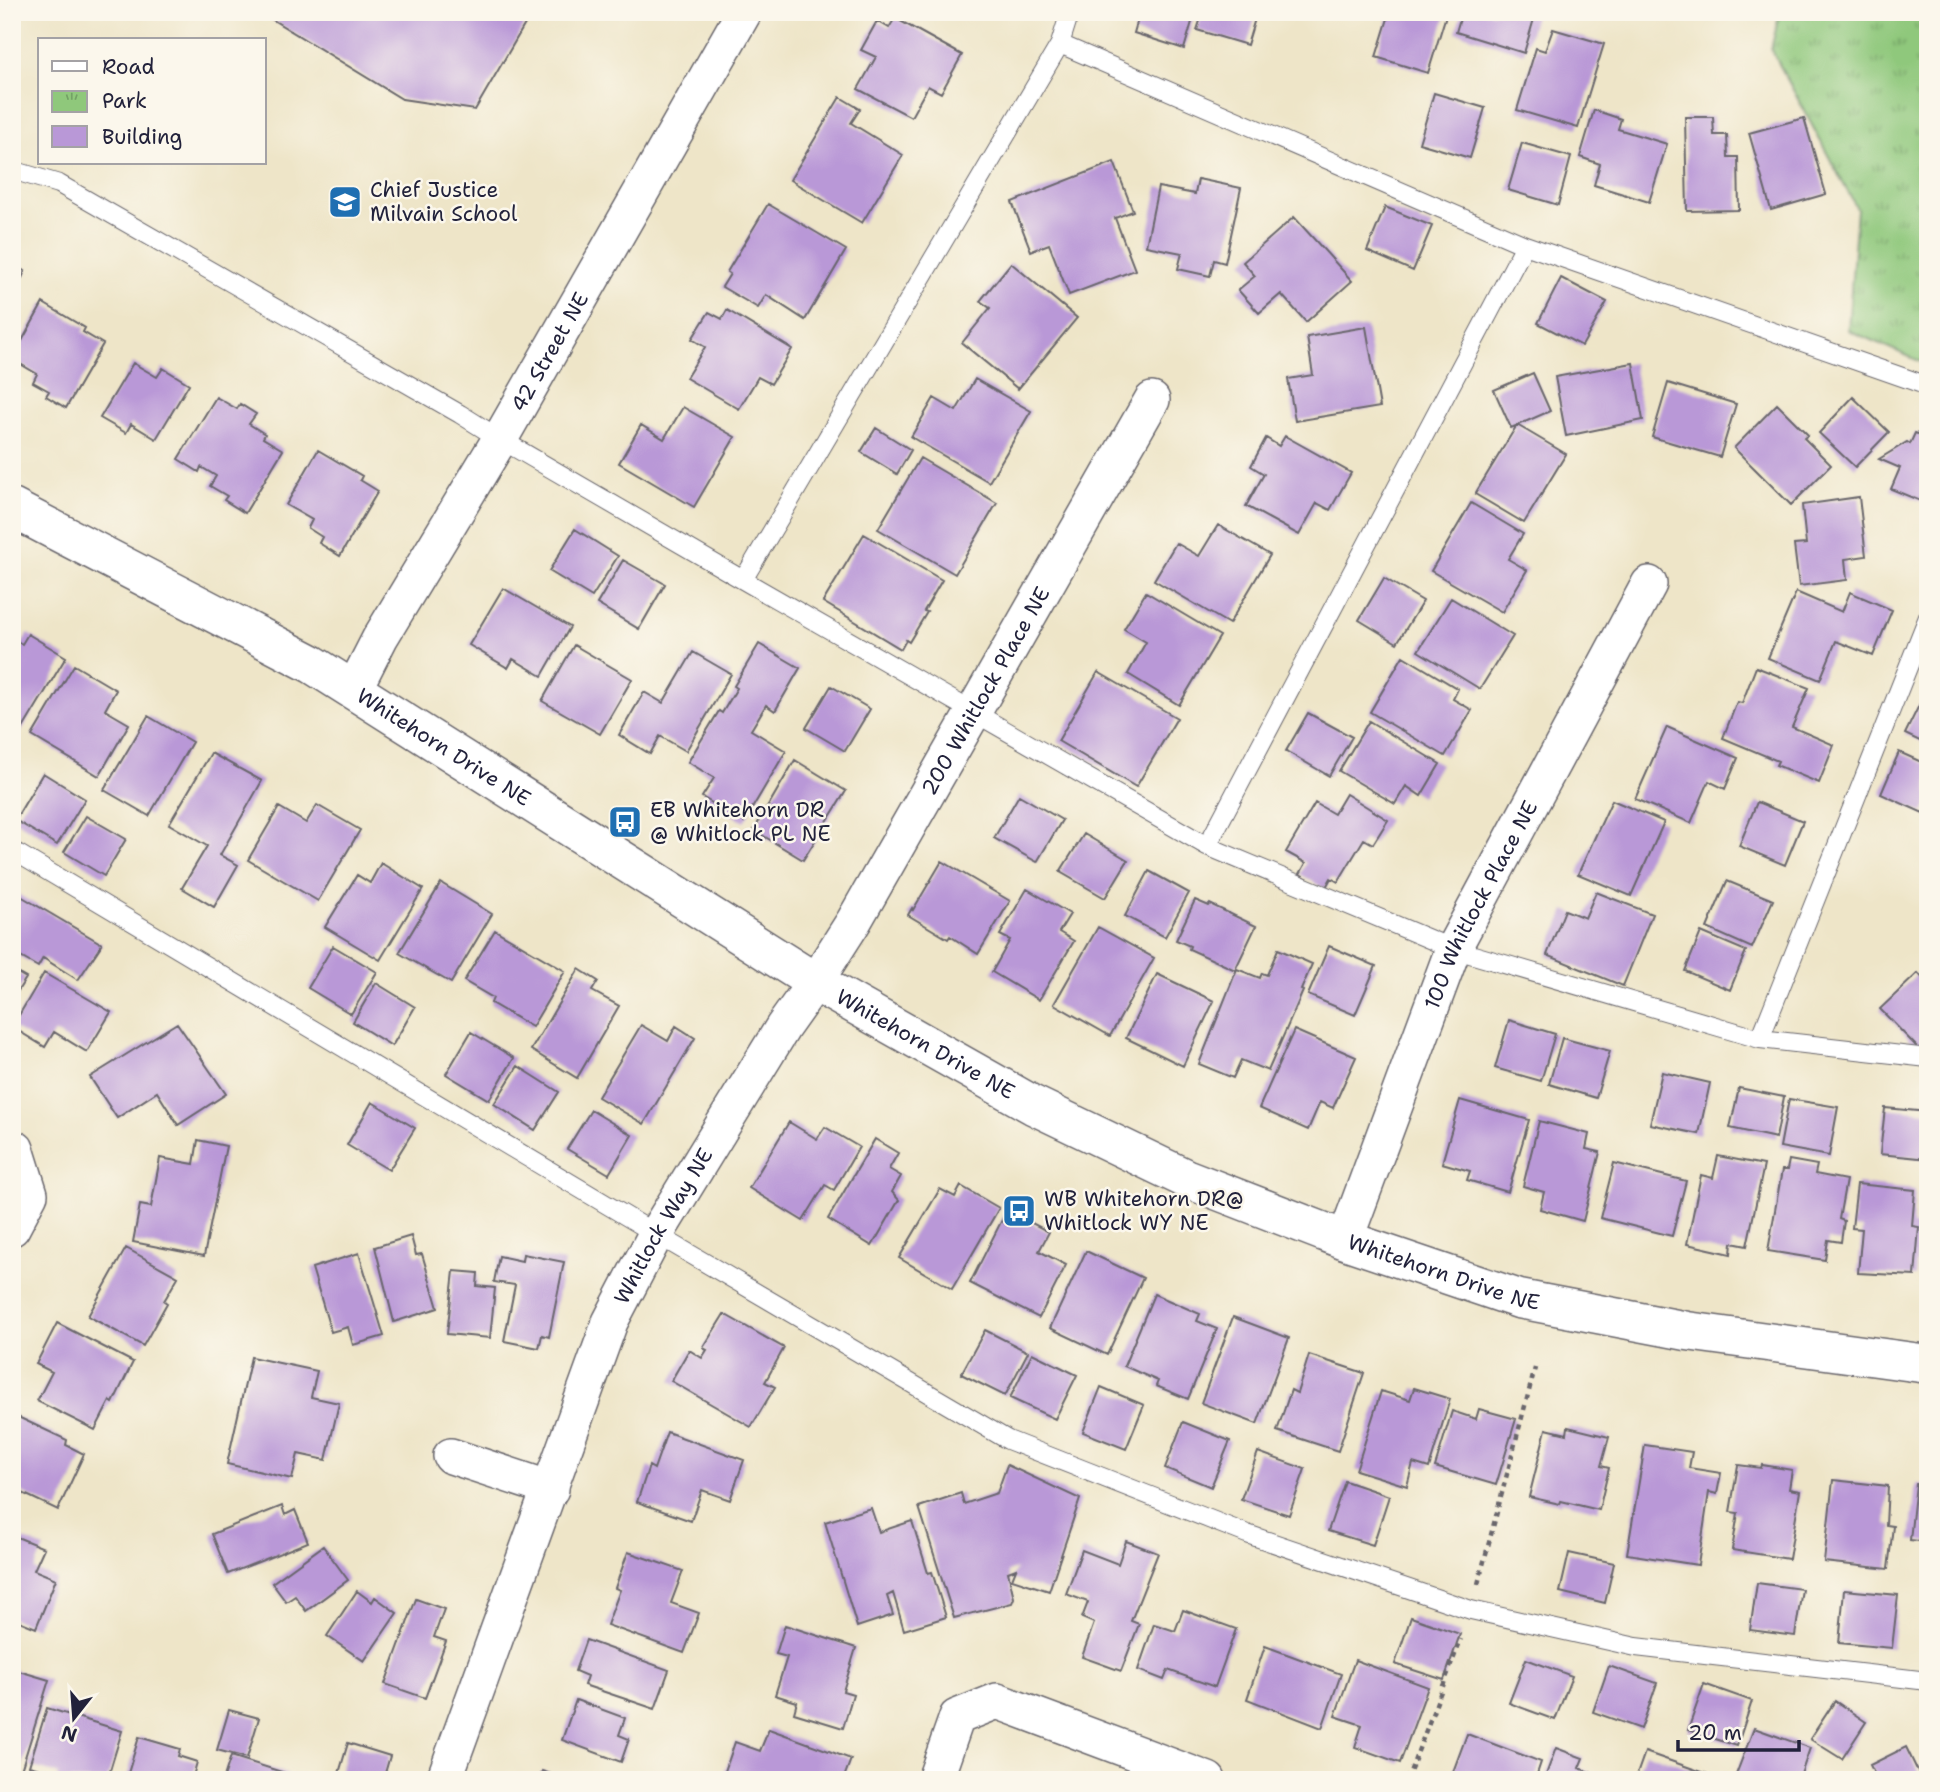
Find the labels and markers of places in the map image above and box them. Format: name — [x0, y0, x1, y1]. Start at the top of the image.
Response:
place label: Chief Justice Milvain School — [370, 176, 518, 228]
school or university icon: Chief Justice Milvain School — [326, 183, 364, 221]
place label: EB Whitehorn DR @ Whitlock PL NE — [650, 796, 831, 848]
bus stop icon: EB Whitehorn DR @ Whitlock PL NE — [606, 803, 644, 841]
place label: WB Whitehorn DR@ Whitlock WY NE — [1044, 1185, 1244, 1237]
bus stop icon: WB Whitehorn DR@ Whitlock WY NE — [1000, 1192, 1038, 1230]

